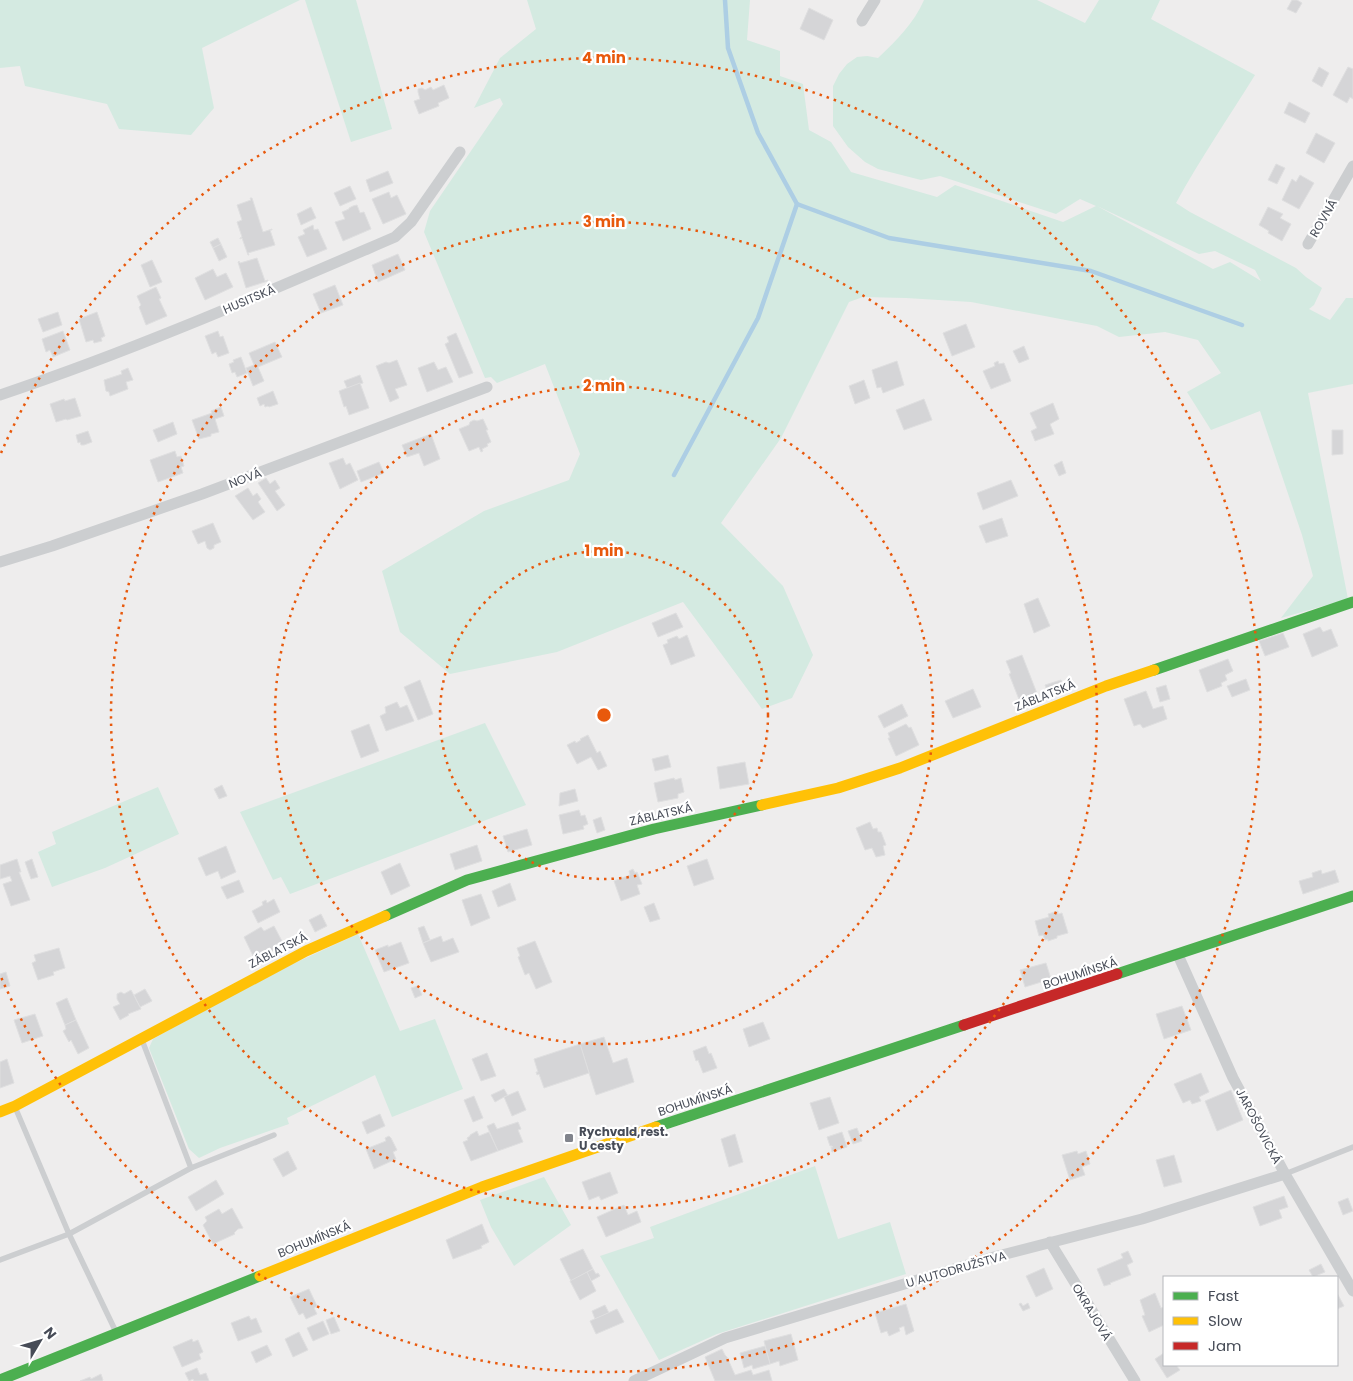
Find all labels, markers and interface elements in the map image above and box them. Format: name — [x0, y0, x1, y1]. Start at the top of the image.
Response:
text: 4 min — [582, 47, 626, 68]
street label: ROVNÁ — [1305, 196, 1341, 240]
text: 3 min — [583, 211, 625, 232]
street label: HUSITSKÁ — [220, 280, 278, 318]
text: 2 min — [583, 375, 625, 396]
street label: NOVÁ — [226, 464, 264, 492]
text: 1 min — [584, 540, 624, 561]
street label: ZÁBLATSKÁ — [1012, 675, 1078, 715]
centre of rings — [595, 706, 613, 724]
street label: ZÁBLATSKÁ — [628, 799, 694, 829]
street label: ZÁBLATSKÁ — [246, 928, 310, 972]
street label: BOHUMÍNSKÁ — [1041, 953, 1119, 993]
street label: BOHUMÍNSKÁ — [656, 1080, 734, 1120]
street label: JAROŠOVICKÁ — [1232, 1085, 1286, 1167]
place label: Rychvald,rest. U cesty — [579, 1123, 668, 1154]
marker: Rychvald,rest. U cesty — [563, 1132, 575, 1144]
street label: BOHUMÍNSKÁ — [275, 1217, 353, 1261]
street label: U AUTODRUŽSTVA — [904, 1247, 1008, 1291]
legend — [1163, 1276, 1338, 1366]
street label: OKRAJOVÁ — [1068, 1280, 1116, 1344]
text: Fast — [1208, 1285, 1239, 1306]
text: Slow — [1208, 1310, 1243, 1331]
north arrow — [15, 1316, 65, 1366]
text: N — [39, 1323, 61, 1343]
text: Jam — [1208, 1335, 1242, 1356]

